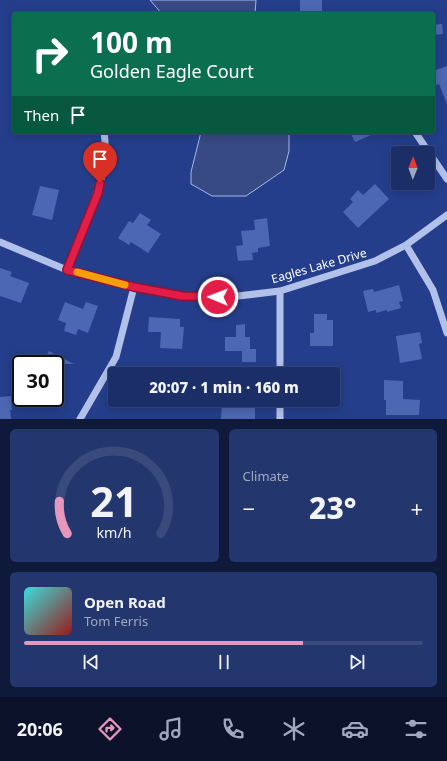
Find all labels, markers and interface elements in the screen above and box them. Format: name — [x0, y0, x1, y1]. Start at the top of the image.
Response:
text: 100 m — [90, 23, 173, 61]
icon: right — [24, 28, 76, 80]
text: Golden Eagle Court — [90, 59, 254, 83]
icon: arrive — [67, 104, 89, 126]
text: Then — [24, 105, 59, 125]
pin — [83, 142, 117, 183]
north arrow — [391, 146, 435, 190]
map controls — [391, 146, 435, 190]
icon: arrive — [89, 148, 111, 170]
street label: Eagles Lake Drive — [269, 244, 369, 287]
position arrow — [197, 276, 239, 318]
speed limit sign: 30 — [12, 355, 64, 407]
text: 20:07 · 1 min · 160 m — [149, 377, 299, 397]
text: Climate — [243, 467, 289, 485]
text: 21 — [90, 472, 138, 528]
text: 23° — [309, 487, 356, 528]
text: − — [243, 493, 255, 523]
text: + — [410, 493, 423, 523]
text: km/h — [97, 522, 132, 541]
text: Open Road — [84, 592, 166, 612]
text: Tom Ferris — [84, 612, 148, 630]
icon: previous — [80, 651, 102, 673]
icon: pause — [213, 651, 235, 673]
icon: next — [346, 651, 368, 673]
icon: directions — [96, 715, 124, 743]
icon: music — [157, 715, 185, 743]
icon: phone — [219, 715, 247, 743]
icon: climate — [280, 715, 308, 743]
icon: car — [341, 715, 369, 743]
icon: filters — [402, 715, 430, 743]
text: 20:06 — [17, 717, 63, 741]

